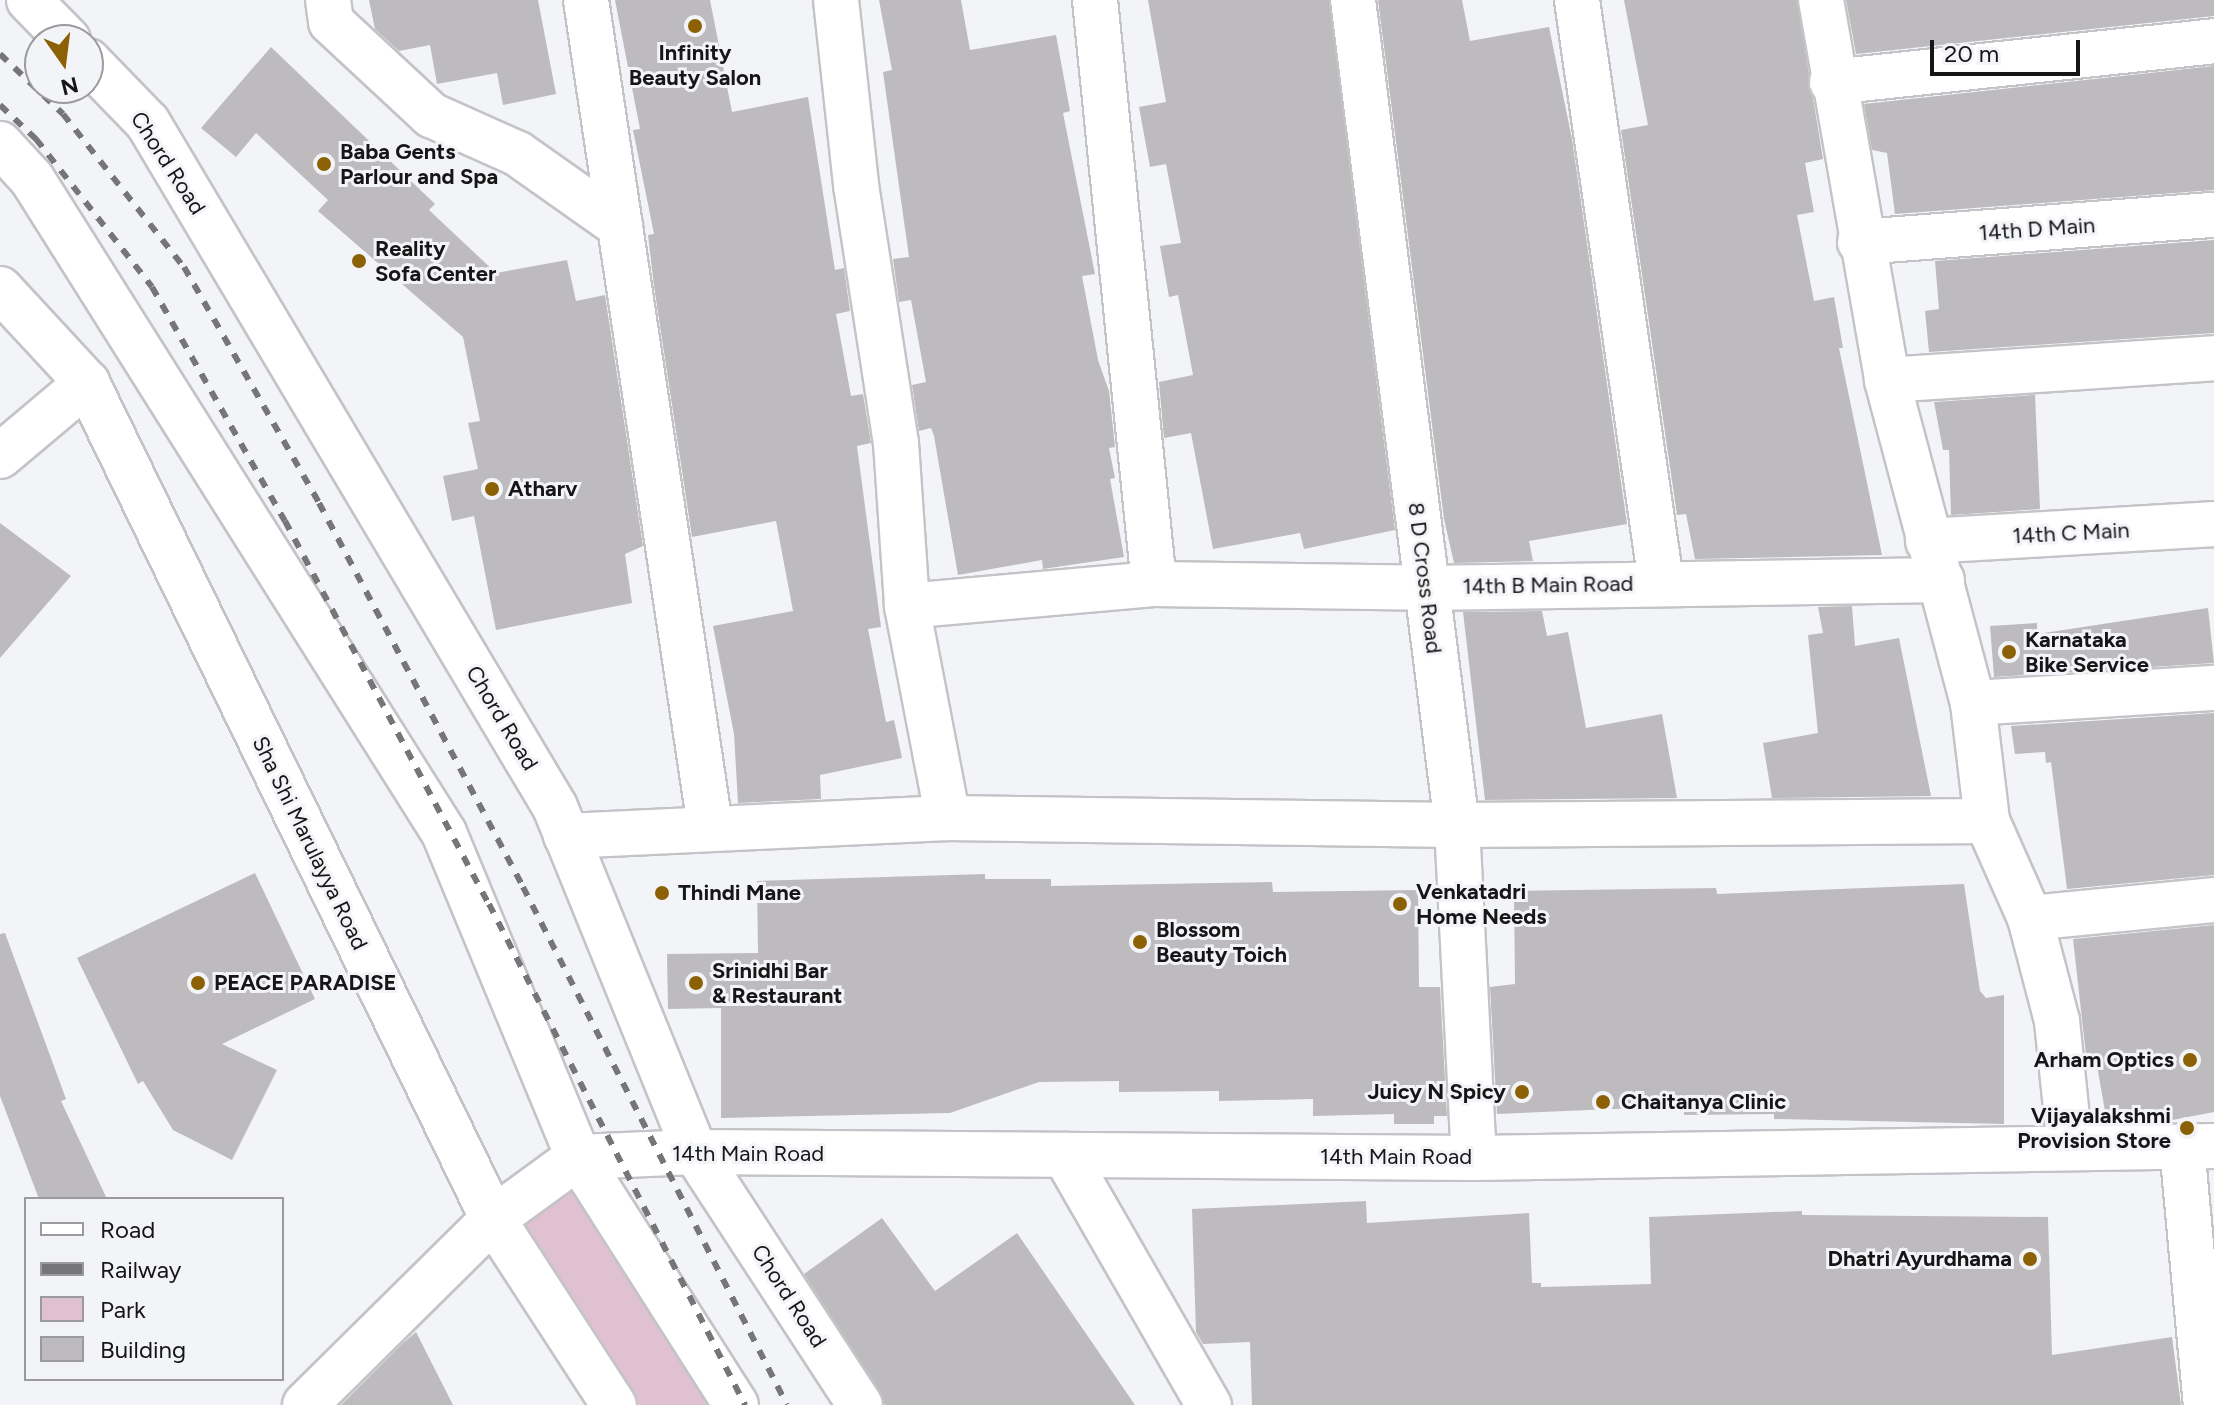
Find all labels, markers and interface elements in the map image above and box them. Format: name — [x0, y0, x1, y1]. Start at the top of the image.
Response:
marker: Infinity Beauty Salon — [686, 17, 704, 35]
north arrow — [24, 24, 104, 104]
scale bar — [1934, 24, 2084, 74]
place label: Infinity Beauty Salon — [629, 39, 761, 90]
text: 20 m — [1944, 39, 1999, 68]
text: N — [58, 71, 81, 101]
street label: Chord Road — [125, 107, 211, 219]
place label: Baba Gents Parlour and Spa — [340, 138, 498, 190]
marker: Baba Gents Parlour and Spa — [315, 155, 333, 173]
street label: 14th D Main — [1978, 212, 2096, 246]
place label: Reality Sofa Center — [375, 235, 496, 286]
marker: Reality Sofa Center — [350, 252, 368, 270]
place label: Atharv — [508, 476, 577, 502]
marker: Atharv — [483, 480, 501, 498]
street label: 8 D Cross Road — [1403, 501, 1447, 655]
street label: 14th C Main — [2012, 517, 2130, 549]
street label: 14th B Main Road — [1462, 570, 1634, 600]
place label: Karnataka Bike Service — [2025, 626, 2149, 678]
marker: Karnataka Bike Service — [2000, 643, 2018, 661]
street label: Chord Road — [460, 661, 544, 775]
street label: Sha Shi Marulayya Road — [247, 732, 373, 954]
place label: Venkatadri Home Needs — [1416, 878, 1547, 930]
place label: Thindi Mane — [678, 880, 801, 906]
marker: Thindi Mane — [653, 884, 671, 902]
marker: Venkatadri Home Needs — [1391, 895, 1409, 913]
place label: Blossom Beauty Toich — [1156, 916, 1287, 968]
marker: Blossom Beauty Toich — [1131, 933, 1149, 951]
place label: Srinidhi Bar & Restaurant — [712, 957, 842, 1008]
place label: PEACE PARADISE — [214, 970, 397, 996]
marker: PEACE PARADISE — [189, 974, 207, 992]
marker: Srinidhi Bar & Restaurant — [687, 974, 705, 992]
place label: Arham Optics — [2034, 1047, 2174, 1073]
marker: Arham Optics — [2181, 1051, 2199, 1069]
place label: Juicy N Spicy — [1367, 1079, 1506, 1105]
marker: Juicy N Spicy — [1513, 1083, 1531, 1101]
place label: Chaitanya Clinic — [1621, 1089, 1786, 1115]
marker: Chaitanya Clinic — [1592, 1091, 1614, 1113]
place label: Vijayalakshmi Provision Store — [2017, 1102, 2171, 1154]
marker: Vijayalakshmi Provision Store — [2178, 1119, 2196, 1137]
street label: 14th Main Road — [672, 1141, 824, 1167]
street label: 14th Main Road — [1320, 1144, 1472, 1170]
legend — [24, 1197, 284, 1381]
text: Road — [100, 1215, 155, 1244]
street label: Chord Road — [746, 1240, 832, 1352]
place label: Dhatri Ayurdhama — [1828, 1246, 2012, 1272]
marker: Dhatri Ayurdhama — [2019, 1248, 2041, 1270]
text: Railway — [100, 1255, 181, 1284]
text: Park — [100, 1295, 146, 1324]
text: Building — [100, 1335, 186, 1364]

